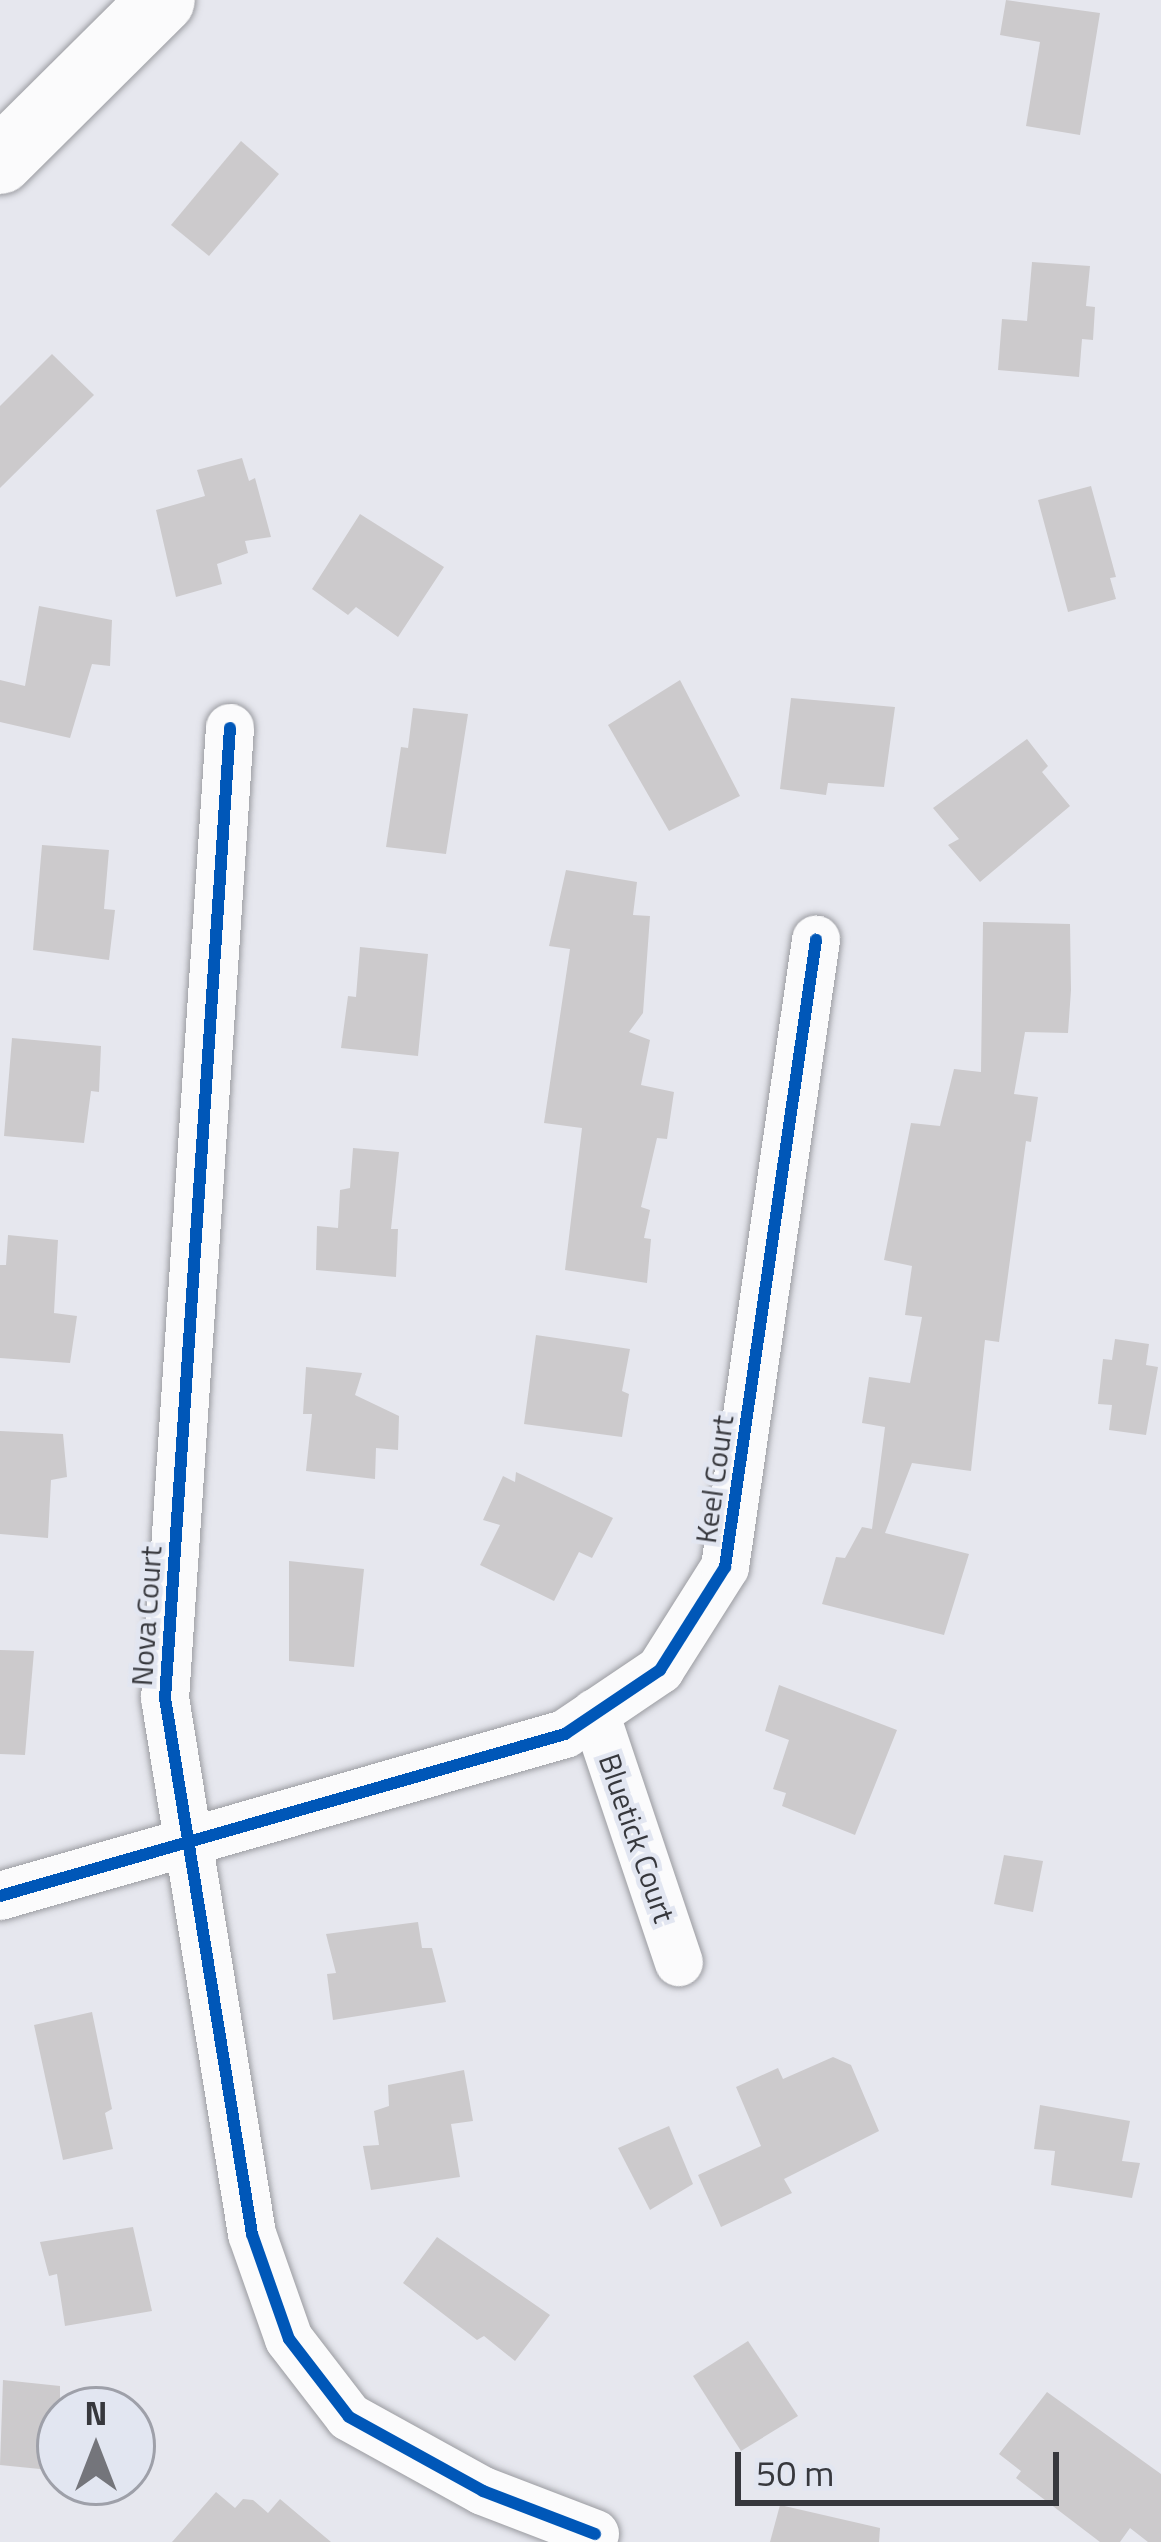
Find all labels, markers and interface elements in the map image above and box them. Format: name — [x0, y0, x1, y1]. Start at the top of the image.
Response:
street label: Keel Court — [687, 1413, 741, 1545]
street label: Nova Court — [123, 1545, 169, 1687]
street label: Bluetick Court — [591, 1749, 683, 1927]
north arrow — [36, 2386, 156, 2506]
text: N — [85, 2388, 107, 2438]
scale bar — [741, 2428, 1065, 2502]
text: 50 m — [756, 2445, 834, 2500]

